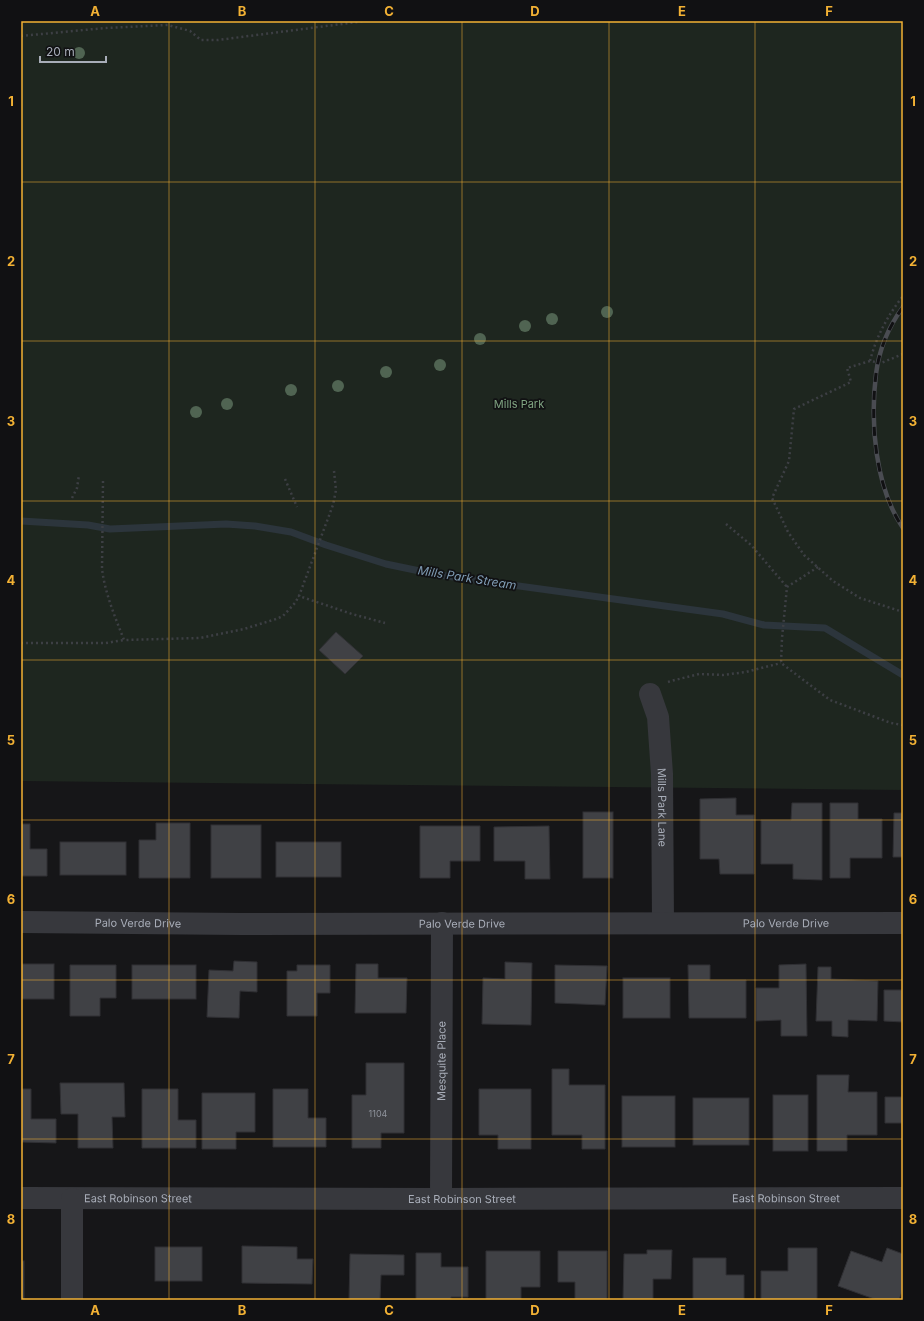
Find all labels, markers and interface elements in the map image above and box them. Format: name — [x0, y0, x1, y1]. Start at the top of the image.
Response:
text: A — [90, 3, 100, 19]
text: B — [238, 3, 247, 19]
text: C — [384, 3, 394, 19]
text: D — [530, 3, 540, 19]
text: E — [678, 3, 686, 19]
text: F — [825, 3, 833, 19]
scale bar — [40, 38, 106, 64]
text: 20 m — [46, 44, 75, 59]
text: 1 — [8, 93, 14, 109]
text: 1 — [910, 93, 916, 109]
text: 2 — [7, 253, 15, 269]
text: 2 — [909, 253, 917, 269]
park label: Mills Park — [494, 397, 544, 411]
text: 3 — [7, 413, 15, 429]
text: 3 — [909, 413, 917, 429]
water label: Mills Park Stream — [417, 562, 518, 593]
text: 4 — [7, 572, 16, 588]
text: 4 — [909, 572, 918, 588]
text: 5 — [7, 732, 15, 748]
text: 5 — [909, 732, 917, 748]
street label: Mills Park Lane — [655, 768, 669, 847]
text: 6 — [7, 891, 15, 907]
text: 6 — [909, 891, 917, 907]
street label: Palo Verde Drive — [95, 916, 181, 930]
street label: Palo Verde Drive — [743, 916, 829, 930]
street label: Palo Verde Drive — [419, 917, 505, 931]
street label: Mesquite Place — [434, 1021, 449, 1101]
text: 7 — [7, 1051, 15, 1067]
text: 7 — [909, 1051, 917, 1067]
house number: 1104 — [369, 1108, 388, 1119]
street label: East Robinson Street — [84, 1191, 192, 1205]
street label: East Robinson Street — [732, 1191, 840, 1205]
street label: East Robinson Street — [408, 1192, 516, 1206]
text: 8 — [7, 1211, 15, 1227]
text: 8 — [909, 1211, 917, 1227]
text: A — [90, 1302, 100, 1318]
text: B — [238, 1302, 247, 1318]
text: C — [384, 1302, 394, 1318]
text: D — [530, 1302, 540, 1318]
text: E — [678, 1302, 686, 1318]
text: F — [825, 1302, 833, 1318]

